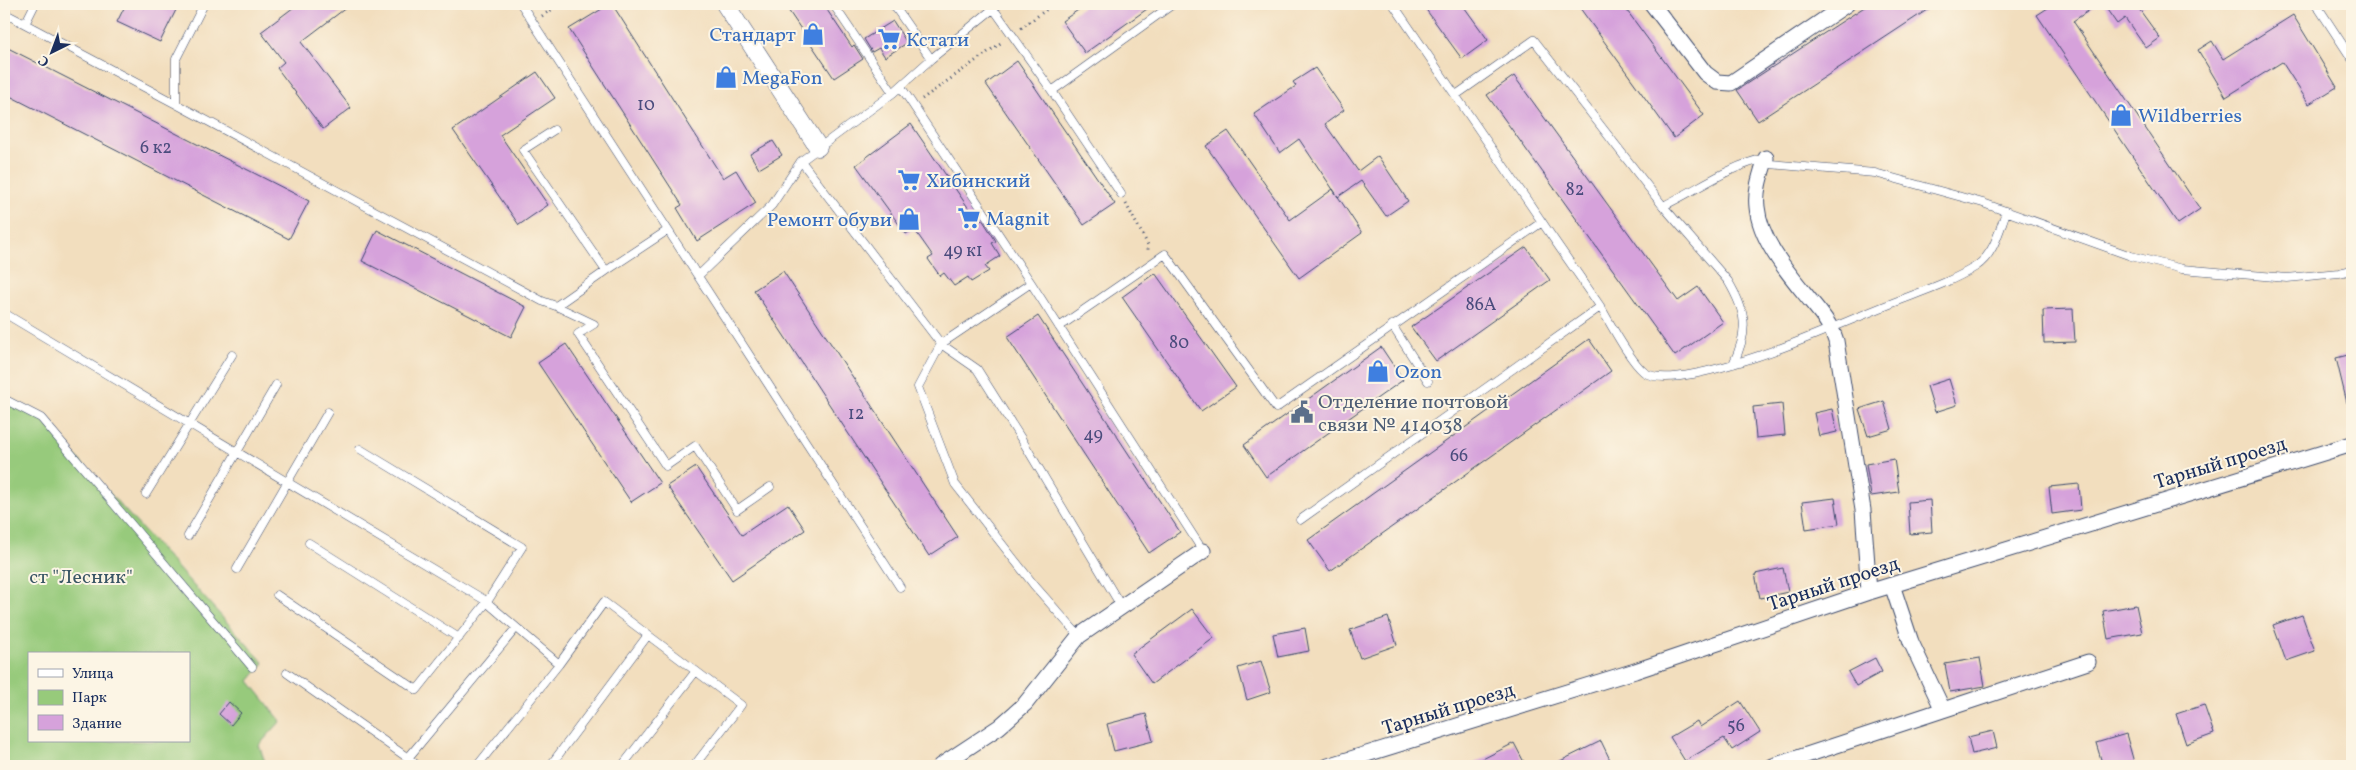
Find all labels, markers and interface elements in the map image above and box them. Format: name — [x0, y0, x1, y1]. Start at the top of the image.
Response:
shop icon: Стандарт — [800, 21, 826, 47]
place label: Стандарт — [709, 22, 796, 50]
supermarket icon: Кстати — [876, 26, 902, 52]
place label: Кстати — [906, 27, 969, 55]
north arrow — [28, 28, 78, 78]
text: С — [35, 50, 54, 71]
shop icon: MegaFon — [713, 64, 739, 90]
place label: MegaFon — [742, 65, 823, 93]
house number: 10 — [637, 93, 655, 118]
shop icon: Wildberries — [2108, 102, 2134, 128]
place label: Wildberries — [2138, 103, 2242, 131]
house number: 6 к2 — [140, 136, 172, 161]
supermarket icon: Хибинский — [896, 167, 922, 193]
place label: Хибинский — [926, 168, 1030, 196]
house number: 82 — [1566, 178, 1584, 203]
supermarket icon: Magnit — [956, 205, 982, 231]
shop icon: Ремонт обуви — [896, 206, 922, 232]
place label: Magnit — [986, 206, 1050, 234]
place label: Ремонт обуви — [767, 207, 892, 235]
house number: 49 к1 — [943, 239, 983, 264]
house number: 86А — [1466, 293, 1497, 318]
house number: 80 — [1169, 331, 1189, 356]
shop icon: Ozon — [1365, 358, 1391, 384]
place label: Ozon — [1395, 359, 1442, 387]
place label: Отделение почтовой связи № 414038 — [1318, 389, 1508, 440]
public building icon: Отделение почтовой связи № 414038 — [1289, 399, 1315, 425]
house number: 12 — [848, 402, 864, 427]
house number: 49 — [1083, 423, 1103, 448]
street label: Тарный проезд — [2151, 430, 2290, 497]
house number: 66 — [1450, 444, 1468, 469]
street label: Тарный проезд — [1764, 550, 1903, 619]
park label: ст "Лесник" — [29, 564, 133, 592]
legend — [28, 652, 190, 742]
text: Улица — [72, 664, 114, 685]
street label: Тарный проезд — [1379, 676, 1518, 743]
text: Парк — [72, 688, 107, 709]
text: Здание — [72, 714, 122, 735]
house number: 56 — [1727, 714, 1745, 739]

